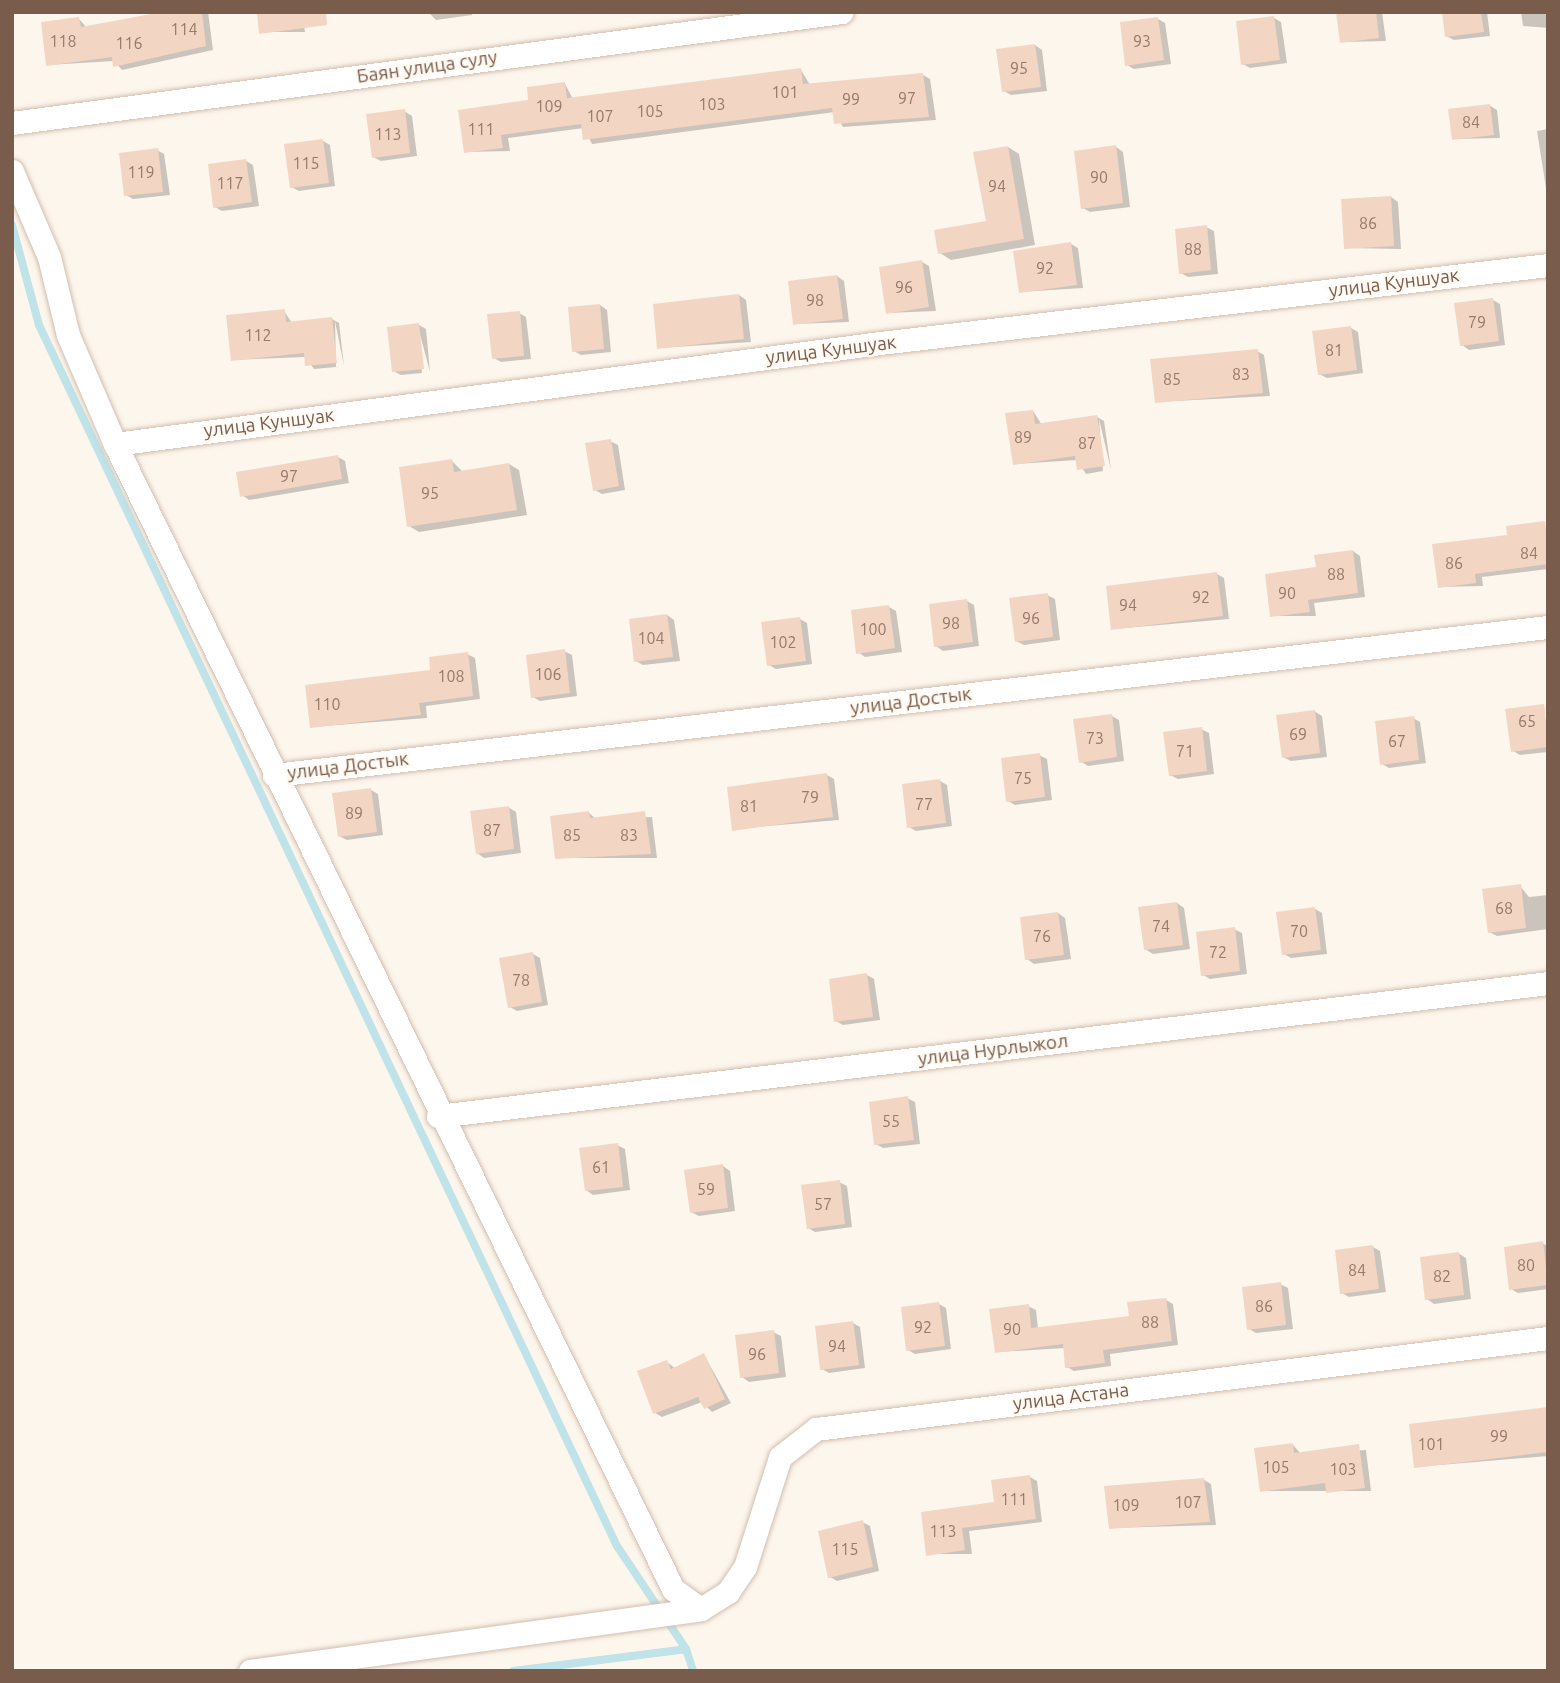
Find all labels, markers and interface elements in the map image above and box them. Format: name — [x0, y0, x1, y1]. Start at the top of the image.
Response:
house number: 114 — [170, 19, 198, 39]
house number: 118 — [49, 31, 77, 51]
house number: 93 — [1133, 31, 1151, 51]
house number: 116 — [115, 33, 143, 53]
street label: Баян улица сулу — [355, 46, 499, 88]
house number: 95 — [1010, 58, 1028, 78]
house number: 101 — [771, 82, 799, 102]
house number: 97 — [898, 88, 916, 108]
house number: 99 — [842, 89, 860, 109]
house number: 103 — [698, 94, 726, 114]
house number: 109 — [535, 96, 563, 116]
house number: 105 — [636, 101, 664, 121]
house number: 107 — [586, 106, 614, 126]
house number: 84 — [1462, 112, 1480, 132]
house number: 111 — [467, 119, 495, 139]
house number: 113 — [374, 124, 402, 144]
house number: 115 — [292, 153, 320, 173]
house number: 119 — [127, 162, 155, 182]
house number: 90 — [1090, 167, 1108, 187]
house number: 117 — [216, 173, 244, 193]
house number: 94 — [988, 176, 1006, 196]
house number: 86 — [1359, 213, 1377, 233]
house number: 88 — [1184, 239, 1202, 259]
house number: 92 — [1036, 258, 1054, 278]
street label: улица Куншуак — [1327, 264, 1461, 302]
house number: 96 — [895, 277, 913, 297]
house number: 98 — [806, 290, 824, 310]
house number: 79 — [1468, 312, 1486, 332]
house number: 112 — [244, 325, 272, 345]
street label: улица Куншуак — [764, 331, 898, 369]
house number: 81 — [1325, 340, 1343, 360]
house number: 83 — [1232, 364, 1250, 384]
house number: 85 — [1163, 369, 1181, 389]
street label: улица Куншуак — [202, 404, 336, 442]
house number: 89 — [1014, 427, 1032, 447]
house number: 87 — [1078, 433, 1096, 453]
house number: 97 — [280, 466, 298, 486]
house number: 95 — [421, 483, 439, 503]
house number: 84 — [1520, 543, 1538, 563]
house number: 86 — [1445, 553, 1463, 573]
house number: 88 — [1327, 564, 1345, 584]
house number: 90 — [1278, 583, 1296, 603]
house number: 92 — [1192, 587, 1210, 607]
house number: 94 — [1119, 595, 1137, 615]
house number: 96 — [1022, 608, 1040, 628]
house number: 98 — [942, 613, 960, 633]
house number: 100 — [859, 619, 887, 639]
house number: 104 — [637, 628, 665, 648]
house number: 102 — [769, 632, 797, 652]
house number: 106 — [534, 664, 562, 684]
house number: 108 — [437, 666, 465, 686]
street label: улица Достык — [849, 682, 973, 720]
house number: 110 — [313, 694, 341, 714]
house number: 65 — [1518, 711, 1536, 731]
house number: 69 — [1289, 724, 1307, 744]
house number: 73 — [1086, 728, 1104, 748]
house number: 67 — [1388, 731, 1406, 751]
house number: 71 — [1176, 741, 1194, 761]
street label: улица Достык — [286, 747, 410, 785]
house number: 75 — [1014, 768, 1032, 788]
house number: 79 — [801, 787, 819, 807]
house number: 77 — [915, 794, 933, 814]
house number: 81 — [740, 796, 758, 816]
house number: 89 — [345, 803, 363, 823]
house number: 87 — [483, 820, 501, 840]
house number: 85 — [563, 825, 581, 845]
house number: 83 — [620, 825, 638, 845]
house number: 68 — [1495, 898, 1513, 918]
house number: 74 — [1152, 916, 1170, 936]
house number: 70 — [1290, 921, 1308, 941]
house number: 76 — [1033, 926, 1051, 946]
house number: 72 — [1209, 942, 1227, 962]
house number: 78 — [512, 970, 530, 990]
street label: улица Нурлыжол — [917, 1029, 1069, 1071]
house number: 55 — [882, 1111, 900, 1131]
house number: 61 — [592, 1157, 610, 1177]
house number: 59 — [697, 1179, 715, 1199]
house number: 57 — [814, 1194, 832, 1214]
house number: 80 — [1517, 1255, 1535, 1275]
house number: 84 — [1348, 1260, 1366, 1280]
house number: 82 — [1433, 1266, 1451, 1286]
house number: 86 — [1255, 1296, 1273, 1316]
house number: 88 — [1141, 1312, 1159, 1332]
house number: 92 — [914, 1317, 932, 1337]
house number: 90 — [1003, 1319, 1021, 1339]
house number: 94 — [828, 1336, 846, 1356]
house number: 96 — [748, 1344, 766, 1364]
street label: улица Астана — [1012, 1379, 1130, 1415]
house number: 99 — [1490, 1426, 1508, 1446]
house number: 101 — [1417, 1434, 1445, 1454]
house number: 105 — [1262, 1457, 1290, 1477]
house number: 103 — [1329, 1459, 1357, 1479]
house number: 111 — [1000, 1489, 1028, 1509]
house number: 107 — [1174, 1492, 1202, 1512]
house number: 109 — [1112, 1495, 1140, 1515]
house number: 113 — [929, 1521, 957, 1541]
house number: 115 — [831, 1539, 859, 1559]

